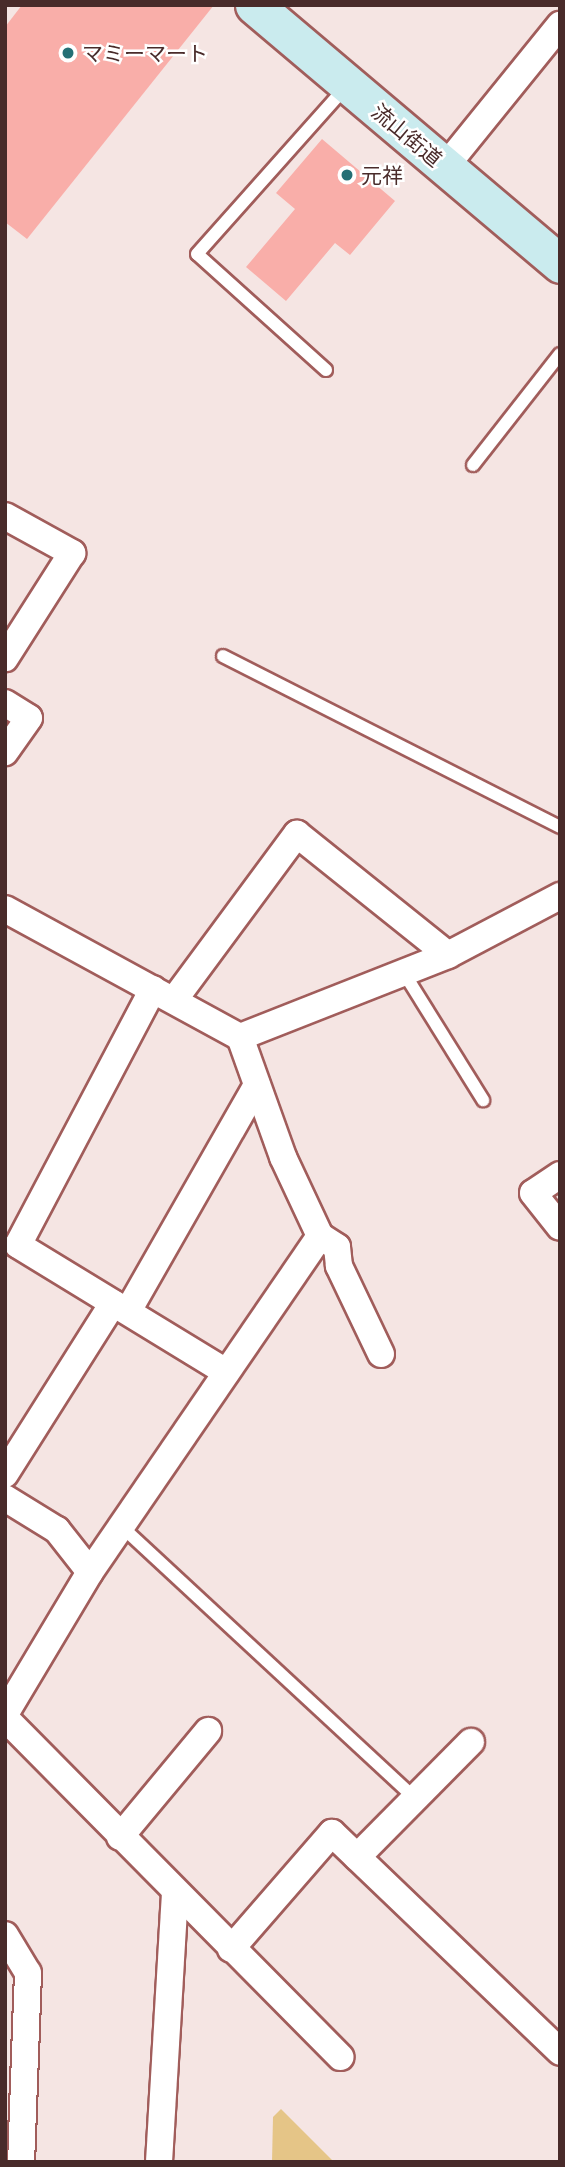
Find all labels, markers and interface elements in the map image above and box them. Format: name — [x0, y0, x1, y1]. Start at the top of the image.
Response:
place label: マミーマート — [82, 40, 208, 66]
marker: マミーマート — [60, 45, 76, 61]
street label: 流山街道 — [367, 98, 447, 172]
place label: 元祥 — [361, 162, 403, 188]
marker: 元祥 — [339, 167, 355, 183]

